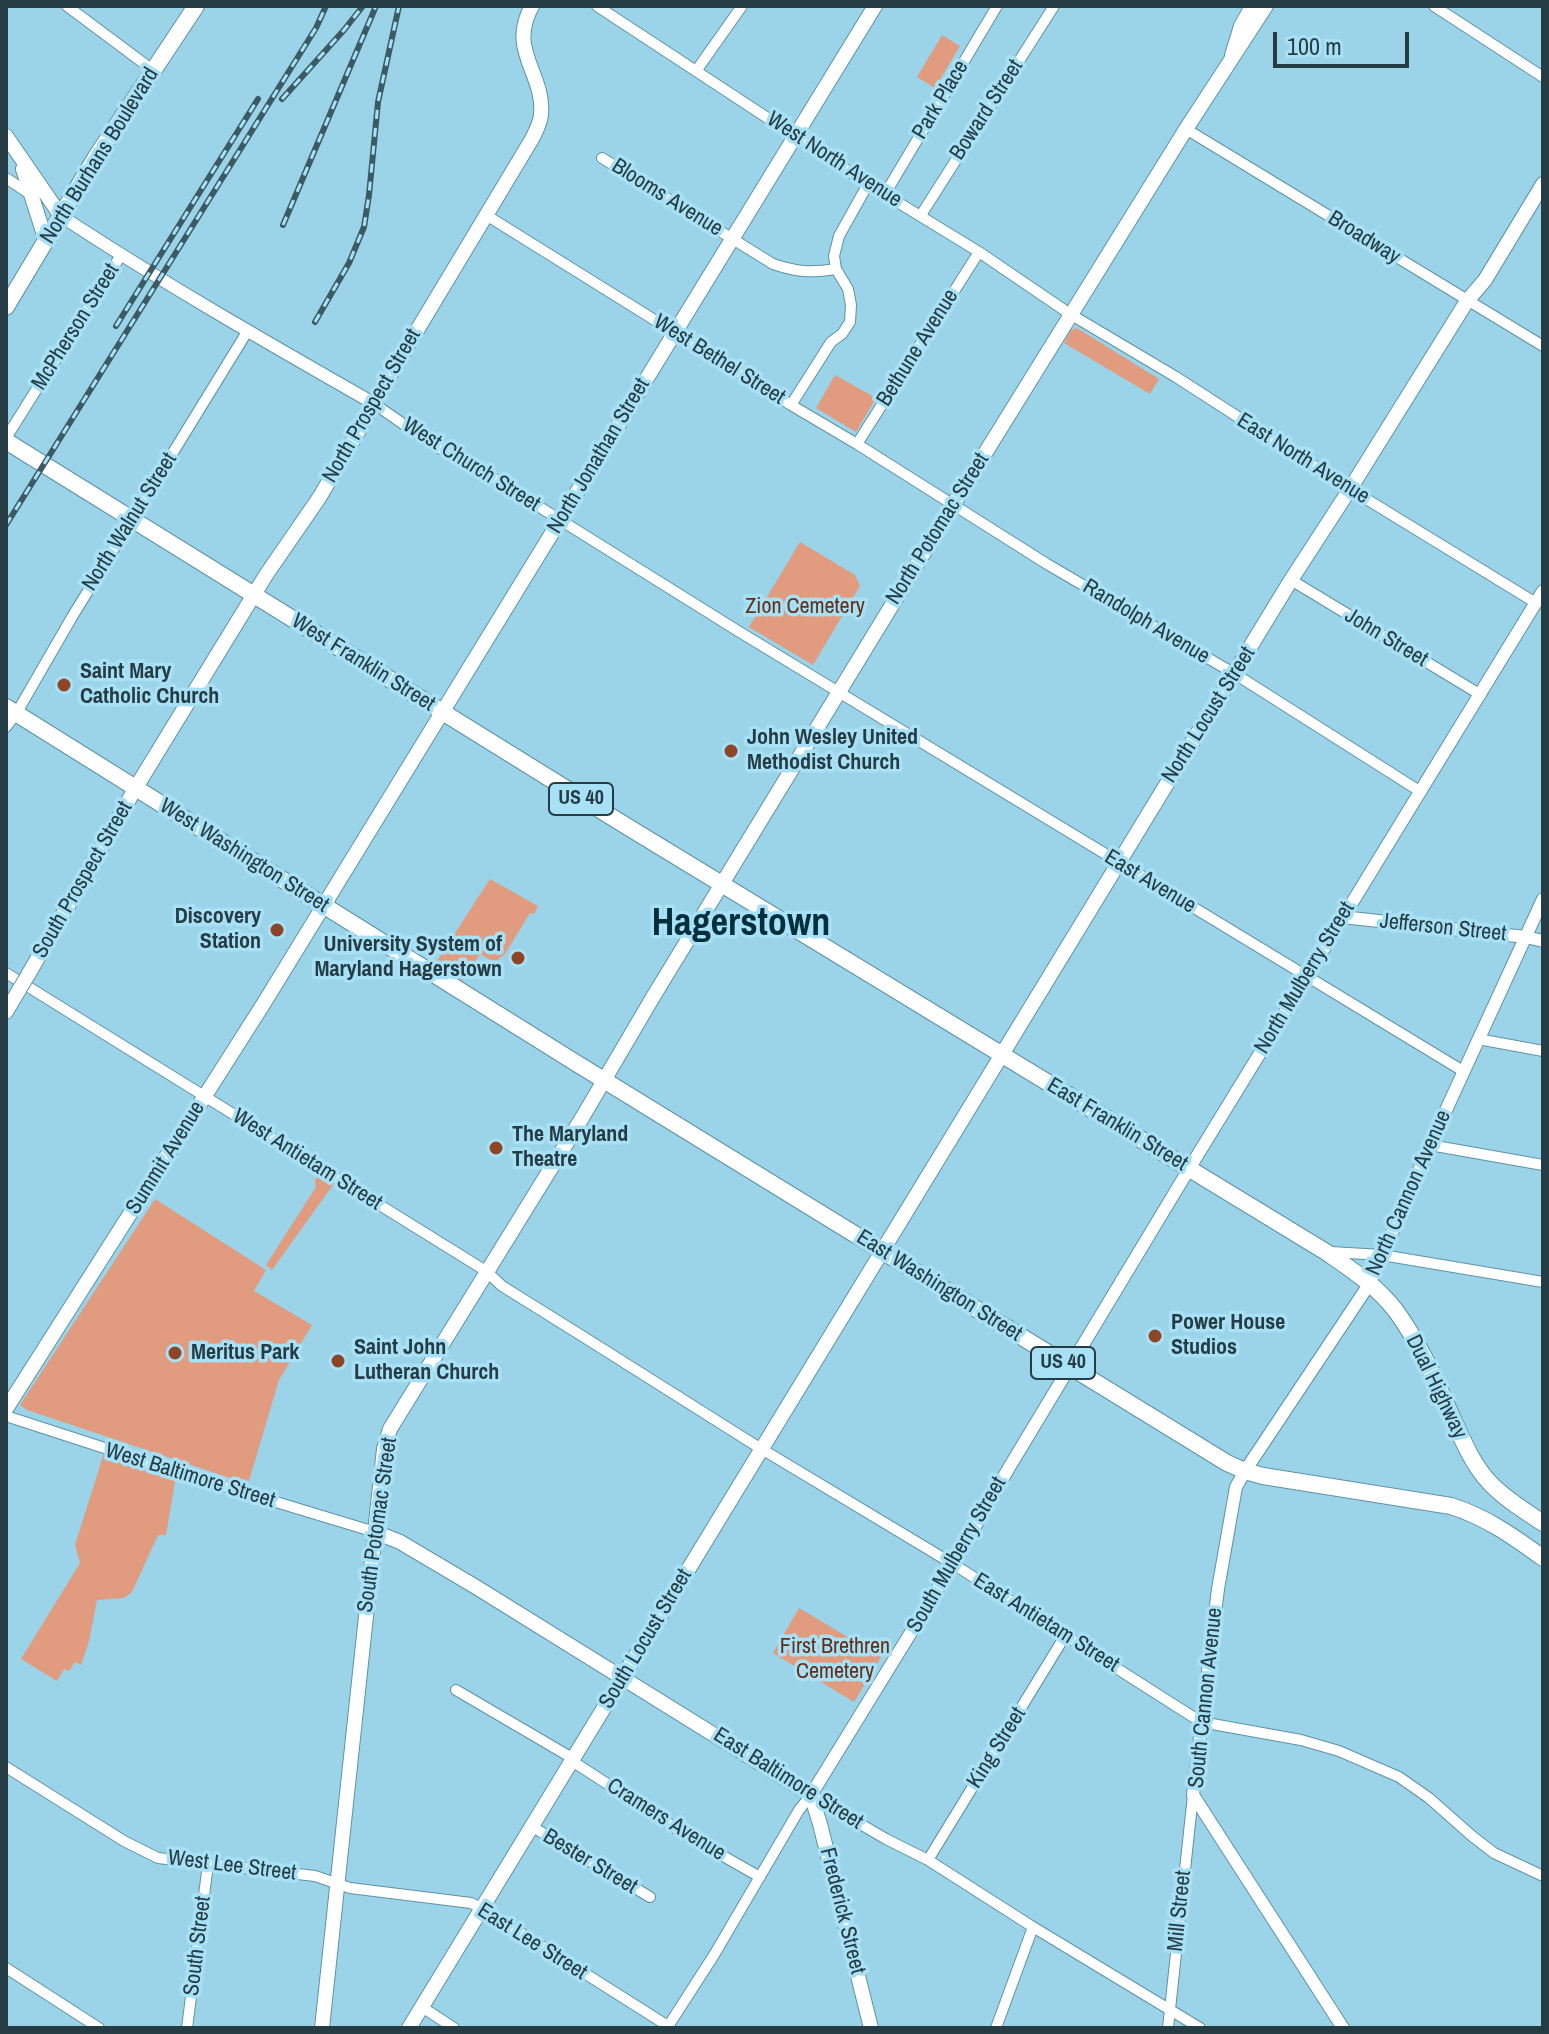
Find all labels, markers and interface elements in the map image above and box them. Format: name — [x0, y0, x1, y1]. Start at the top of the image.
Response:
scale bar — [1277, 16, 1413, 66]
text: 100 m — [1287, 30, 1342, 62]
street label: Boward Street — [945, 55, 1029, 165]
street label: Park Place — [907, 56, 975, 144]
street label: North Burhans Boulevard — [35, 63, 165, 249]
street label: West North Avenue — [761, 107, 907, 213]
street label: Blooms Avenue — [607, 153, 727, 243]
street label: Broadway — [1323, 206, 1405, 270]
street label: McPherson Street — [27, 259, 125, 395]
street label: Bethune Avenue — [872, 285, 964, 411]
street label: West Bethel Street — [648, 309, 790, 411]
street label: North Prospect Street — [317, 324, 427, 488]
street label: North Jonathan Street — [542, 374, 656, 538]
street label: East North Avenue — [1232, 408, 1374, 510]
street label: West Church Street — [397, 412, 545, 518]
street label: North Walnut Street — [77, 448, 183, 596]
street label: North Potomac Street — [881, 448, 995, 610]
street label: Randolph Avenue — [1078, 574, 1214, 670]
park label: Zion Cemetery — [745, 594, 865, 620]
street label: John Street — [1340, 603, 1432, 673]
street label: West Franklin Street — [286, 608, 440, 718]
street label: North Locust Street — [1157, 642, 1261, 788]
place label: Saint Mary Catholic Church — [80, 659, 219, 710]
marker: Saint Mary Catholic Church — [55, 676, 73, 694]
place label: John Wesley United Methodist Church — [747, 725, 918, 776]
marker: John Wesley United Methodist Church — [722, 742, 740, 760]
road number: US 40 — [549, 783, 613, 815]
street label: West Washington Street — [155, 793, 333, 919]
street label: South Prospect Street — [27, 797, 139, 963]
street label: East Avenue — [1099, 844, 1201, 920]
street label: North Mulberry Street — [1249, 897, 1361, 1059]
district label: Hagerstown — [652, 902, 830, 948]
place label: Discovery Station — [175, 904, 261, 956]
street label: Jefferson Street — [1378, 908, 1508, 948]
marker: Discovery Station — [268, 921, 286, 939]
place label: University System of Maryland Hagerstown — [315, 932, 502, 984]
marker: University System of Maryland Hagerstown — [509, 949, 527, 967]
street label: East Franklin Street — [1042, 1073, 1192, 1177]
street label: Summit Avenue — [121, 1097, 211, 1219]
street label: West Antietam Street — [227, 1103, 387, 1217]
street label: North Cannon Avenue — [1361, 1106, 1457, 1280]
place label: The Maryland Theatre — [512, 1122, 628, 1174]
marker: The Maryland Theatre — [487, 1139, 505, 1157]
street label: East Washington Street — [851, 1224, 1027, 1348]
place label: Power House Studios — [1171, 1310, 1285, 1362]
marker: Power House Studios — [1146, 1327, 1164, 1345]
street label: Dual Highway — [1400, 1331, 1472, 1443]
place label: Saint John Lutheran Church — [354, 1335, 499, 1386]
place label: Meritus Park — [191, 1340, 299, 1366]
marker: Meritus Park — [166, 1344, 184, 1362]
road number: US 40 — [1031, 1347, 1095, 1379]
marker: Saint John Lutheran Church — [329, 1352, 347, 1370]
street label: South Potomac Street — [353, 1436, 403, 1614]
street label: West Baltimore Street — [102, 1438, 278, 1514]
street label: South Mulberry Street — [902, 1472, 1012, 1638]
street label: South Locust Street — [594, 1564, 698, 1714]
street label: East Antietam Street — [968, 1568, 1124, 1678]
street label: South Cannon Avenue — [1183, 1606, 1229, 1790]
park label: First Brethren Cemetery — [780, 1634, 890, 1686]
street label: King Street — [962, 1703, 1032, 1793]
street label: East Baltimore Street — [708, 1722, 868, 1836]
street label: Cramers Avenue — [602, 1773, 730, 1867]
street label: Bester Street — [538, 1824, 642, 1900]
street label: West Lee Street — [166, 1845, 298, 1887]
street label: Frederick Street — [814, 1845, 870, 1977]
street label: Mill Street — [1163, 1869, 1197, 1953]
street label: South Street — [179, 1895, 217, 1997]
street label: East Lee Street — [472, 1898, 592, 1986]

